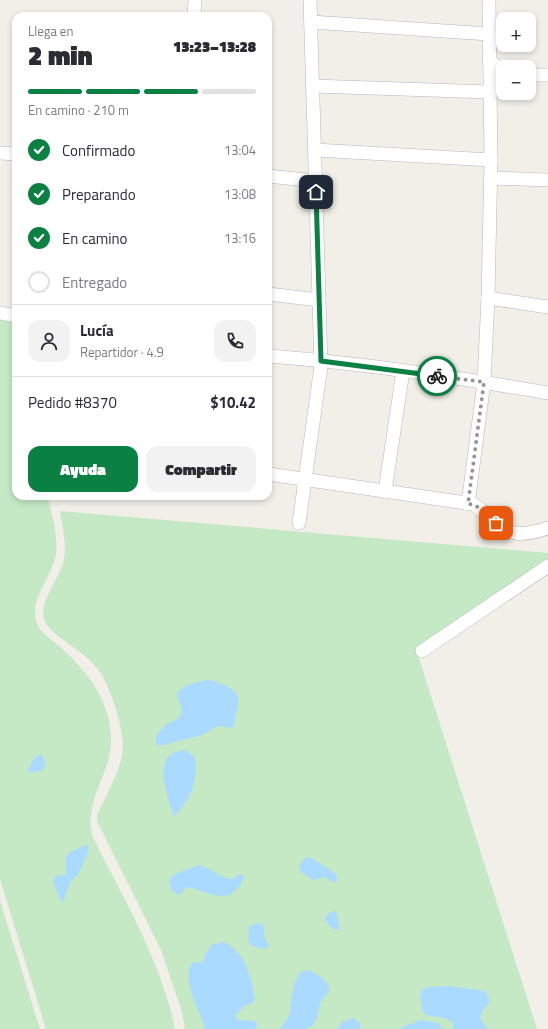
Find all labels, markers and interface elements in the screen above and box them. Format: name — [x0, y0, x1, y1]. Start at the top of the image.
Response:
map controls — [496, 12, 536, 100]
button: + — [496, 12, 536, 52]
text: Llega en — [28, 21, 73, 41]
text: 13:23–13:28 — [173, 35, 256, 58]
text: 2 min — [28, 36, 93, 75]
button: − — [496, 60, 536, 100]
text: En camino · 210 m — [28, 100, 129, 120]
icon: check — [28, 139, 50, 161]
text: Confirmado — [62, 139, 135, 162]
text: 13:04 — [224, 140, 256, 160]
pin — [299, 175, 333, 209]
icon: home — [305, 181, 327, 203]
icon: check — [28, 183, 50, 205]
text: Preparando — [62, 183, 136, 206]
text: 13:08 — [224, 184, 256, 204]
icon: check — [28, 227, 50, 249]
text: En camino — [62, 227, 128, 250]
text: 13:16 — [224, 228, 256, 248]
text: Entregado — [62, 271, 127, 294]
text: Lucía — [80, 319, 114, 342]
button: person — [28, 320, 70, 362]
button: phone — [214, 320, 256, 362]
text: Repartidor · 4.9 — [80, 342, 164, 362]
courier — [417, 356, 457, 396]
icon: bike — [426, 365, 448, 387]
text: Pedido #8370 — [28, 391, 117, 414]
text: $10.42 — [210, 391, 256, 414]
button: Ayuda — [28, 446, 138, 492]
button: Compartir — [146, 446, 256, 492]
pin — [479, 506, 513, 540]
icon: bag — [485, 512, 507, 534]

